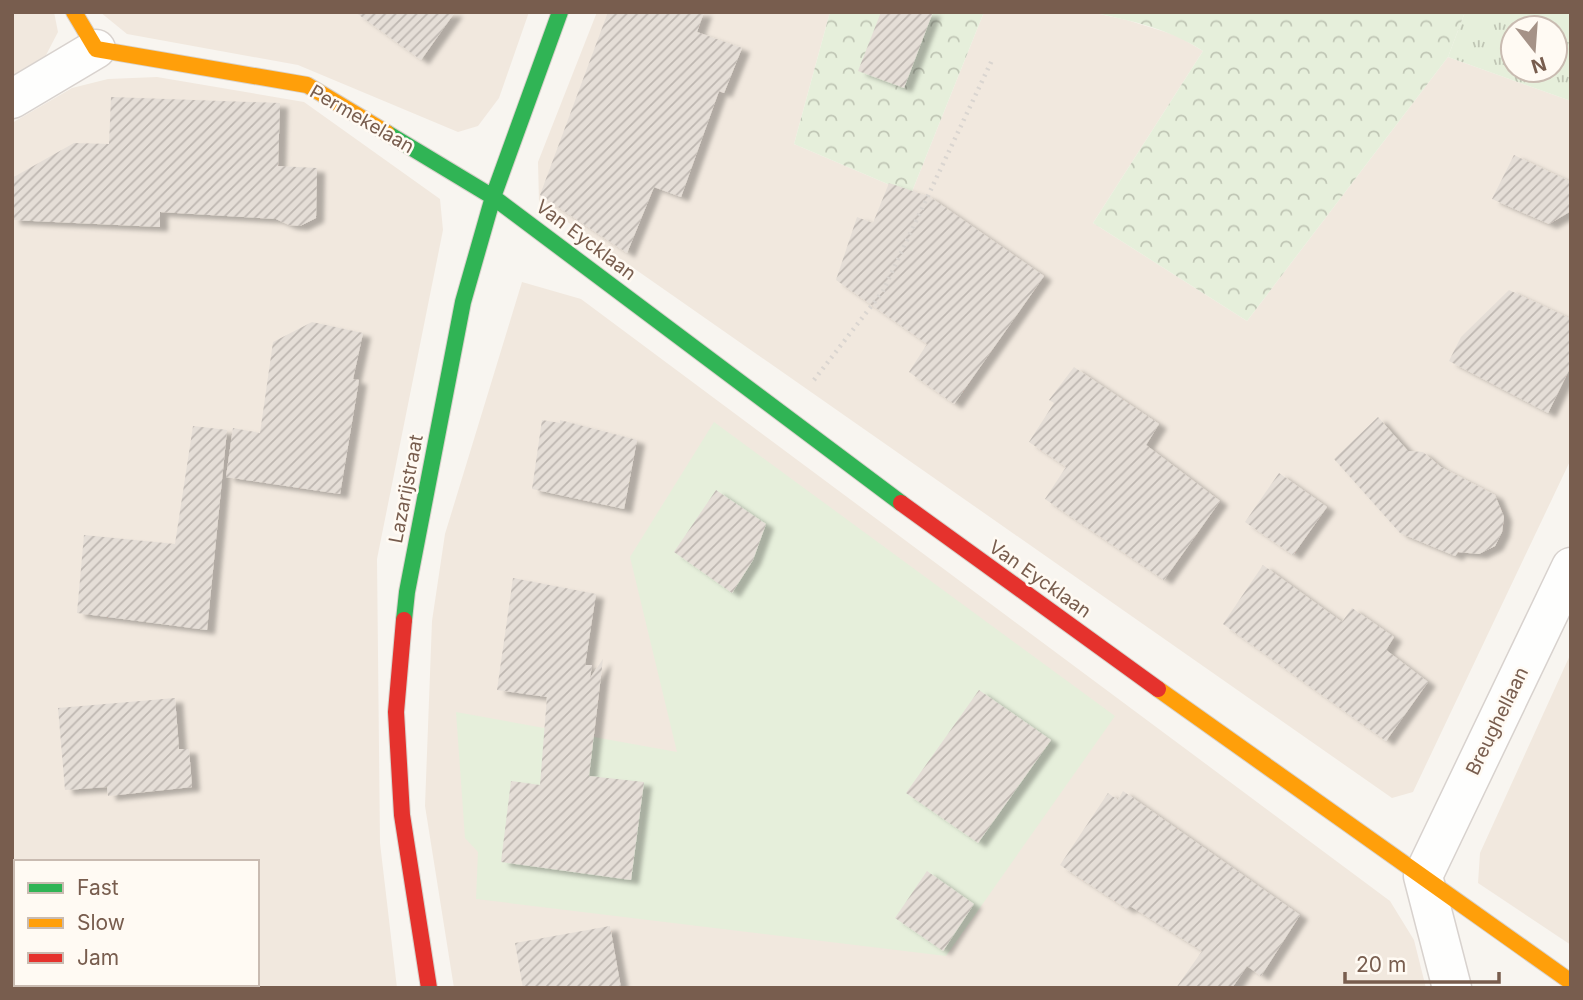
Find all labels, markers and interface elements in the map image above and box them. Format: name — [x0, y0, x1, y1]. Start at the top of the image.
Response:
north arrow — [1499, 14, 1569, 84]
text: N — [1529, 52, 1549, 78]
street label: Permekelaan — [306, 80, 418, 158]
street label: Van Eycklaan — [531, 195, 641, 285]
street label: Lazarijstraat — [384, 433, 428, 545]
street label: Van Eycklaan — [984, 535, 1096, 623]
street label: Breughellaan — [1461, 663, 1533, 779]
legend — [14, 860, 259, 986]
text: Fast — [77, 875, 119, 900]
text: Slow — [77, 910, 125, 935]
scale bar — [1345, 940, 1499, 984]
text: Jam — [77, 945, 119, 970]
text: 20 m — [1356, 952, 1406, 977]

